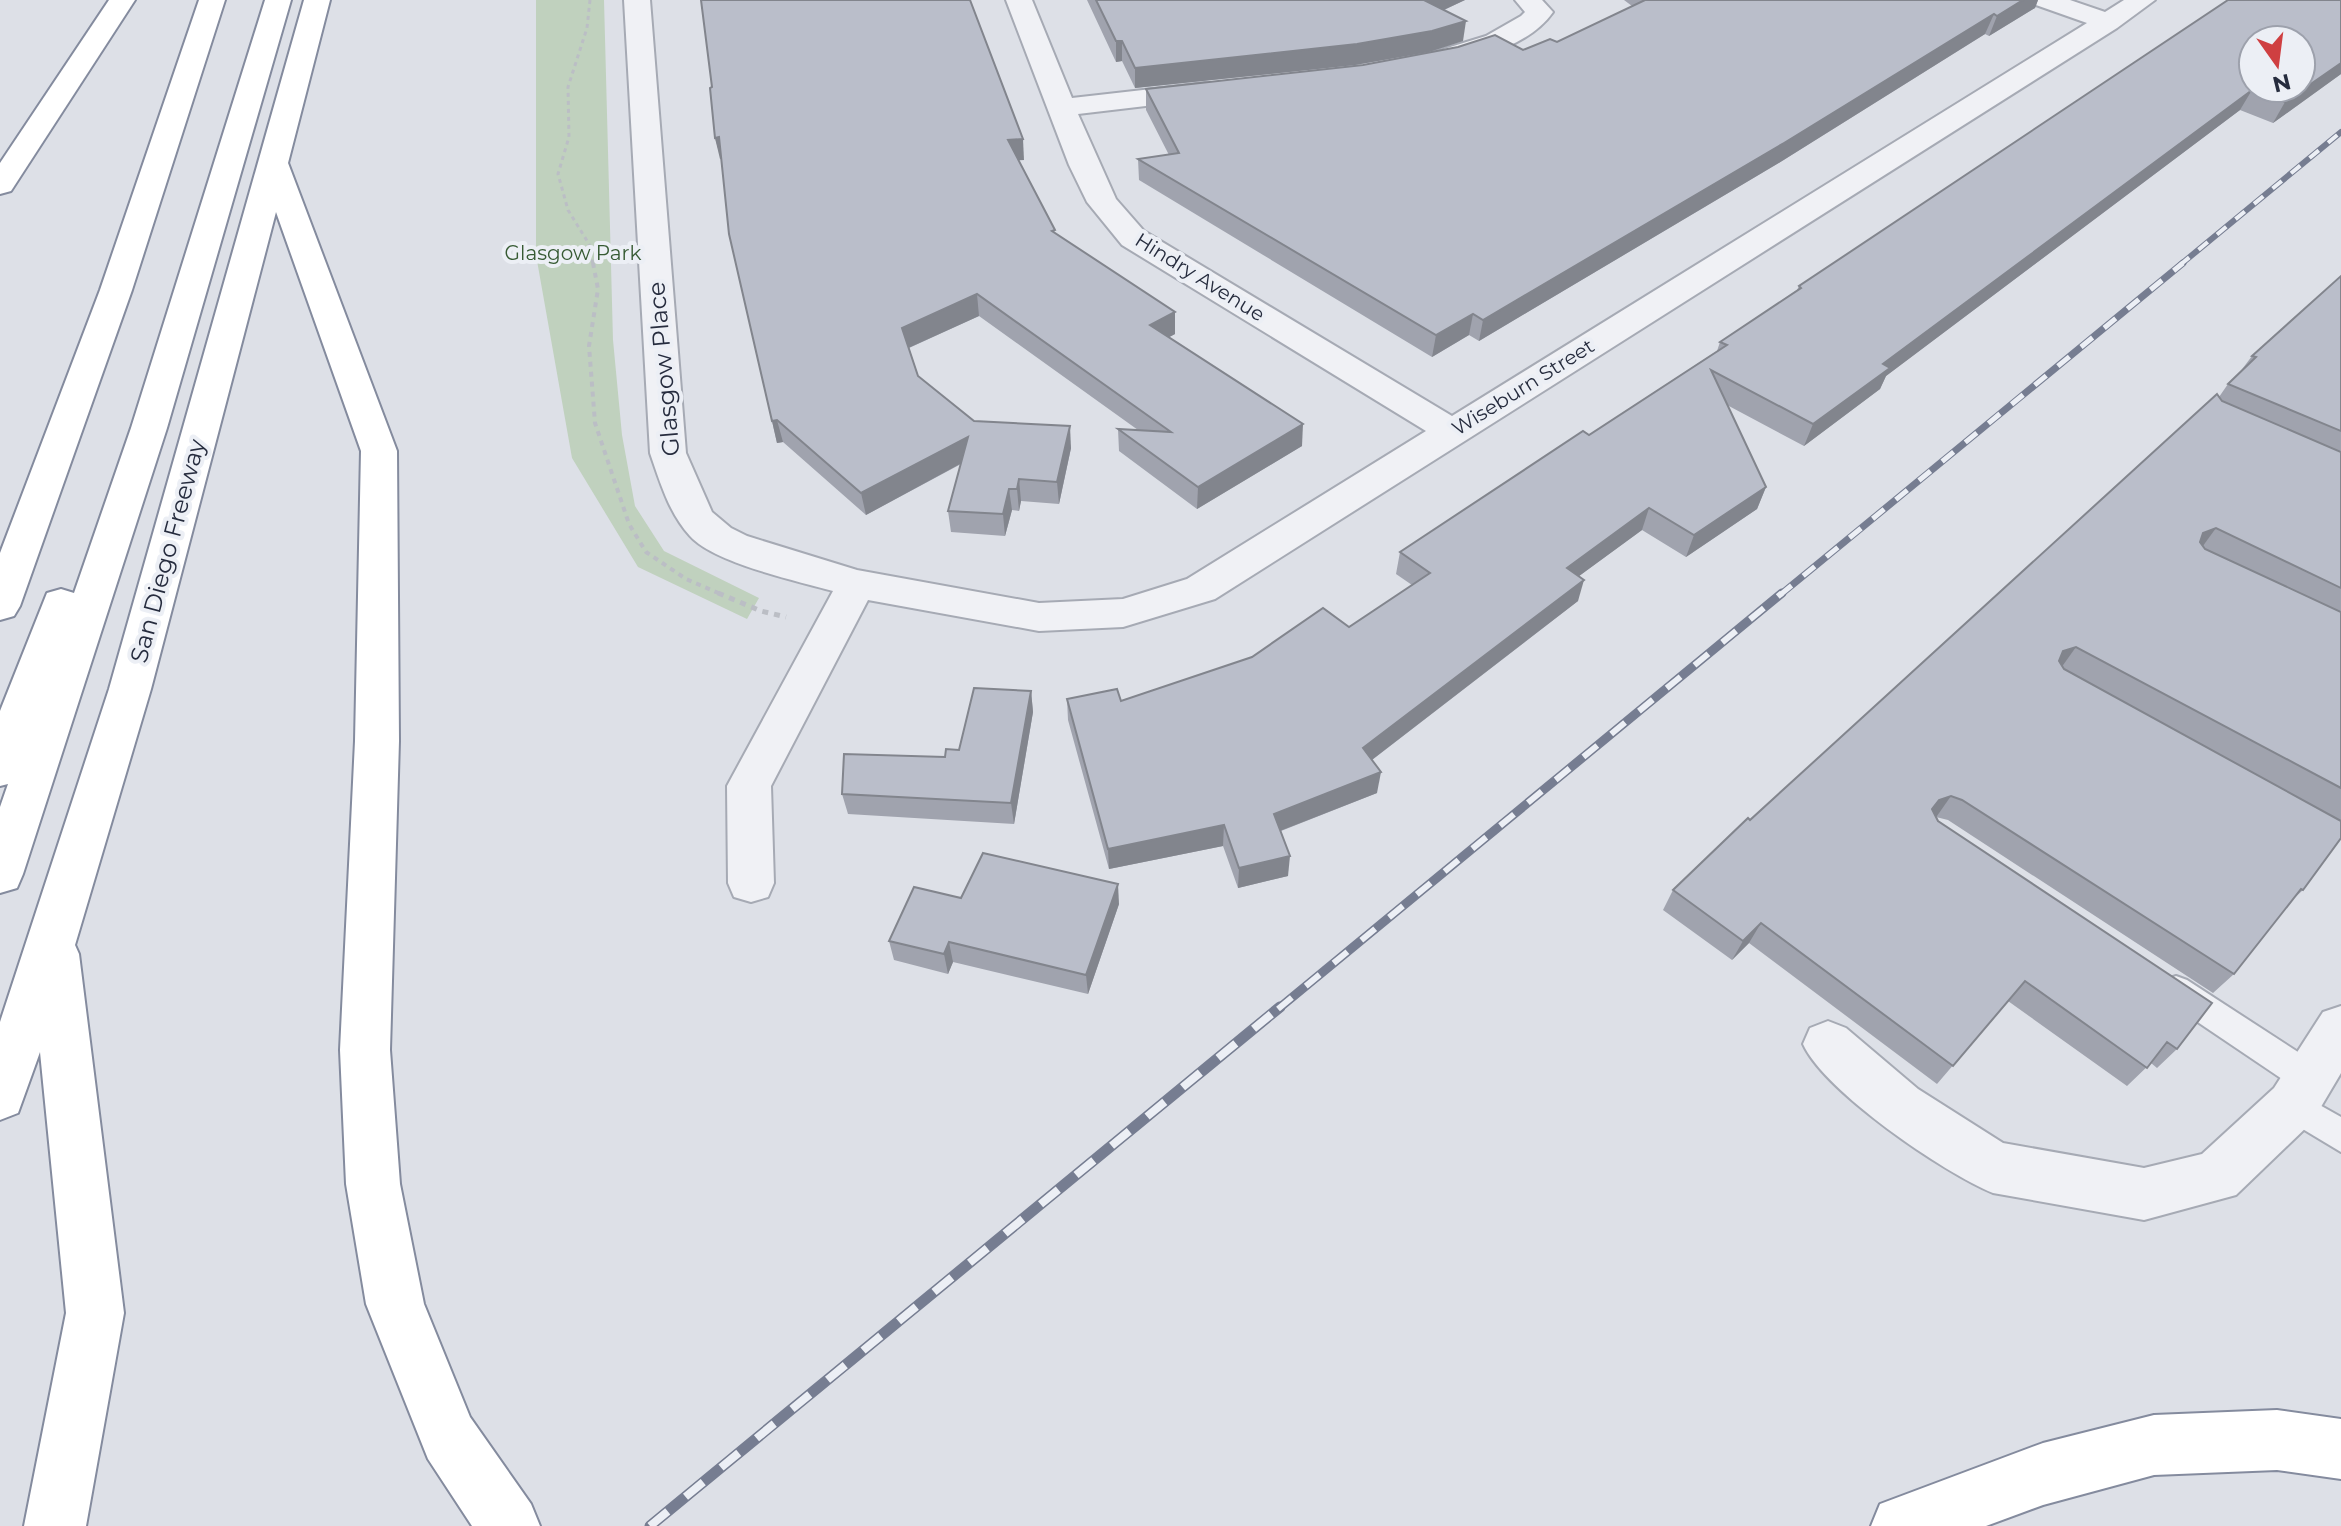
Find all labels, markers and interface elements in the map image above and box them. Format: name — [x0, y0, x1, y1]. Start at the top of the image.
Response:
north arrow — [2237, 24, 2317, 104]
text: N — [2270, 68, 2294, 98]
street label: Hindry Avenue — [1131, 228, 1269, 326]
park label: Glasgow Park — [505, 241, 641, 265]
street label: Glasgow Place — [641, 281, 686, 457]
street label: Wiseburn Street — [1447, 334, 1599, 440]
street label: San Diego Freeway — [124, 436, 211, 666]

